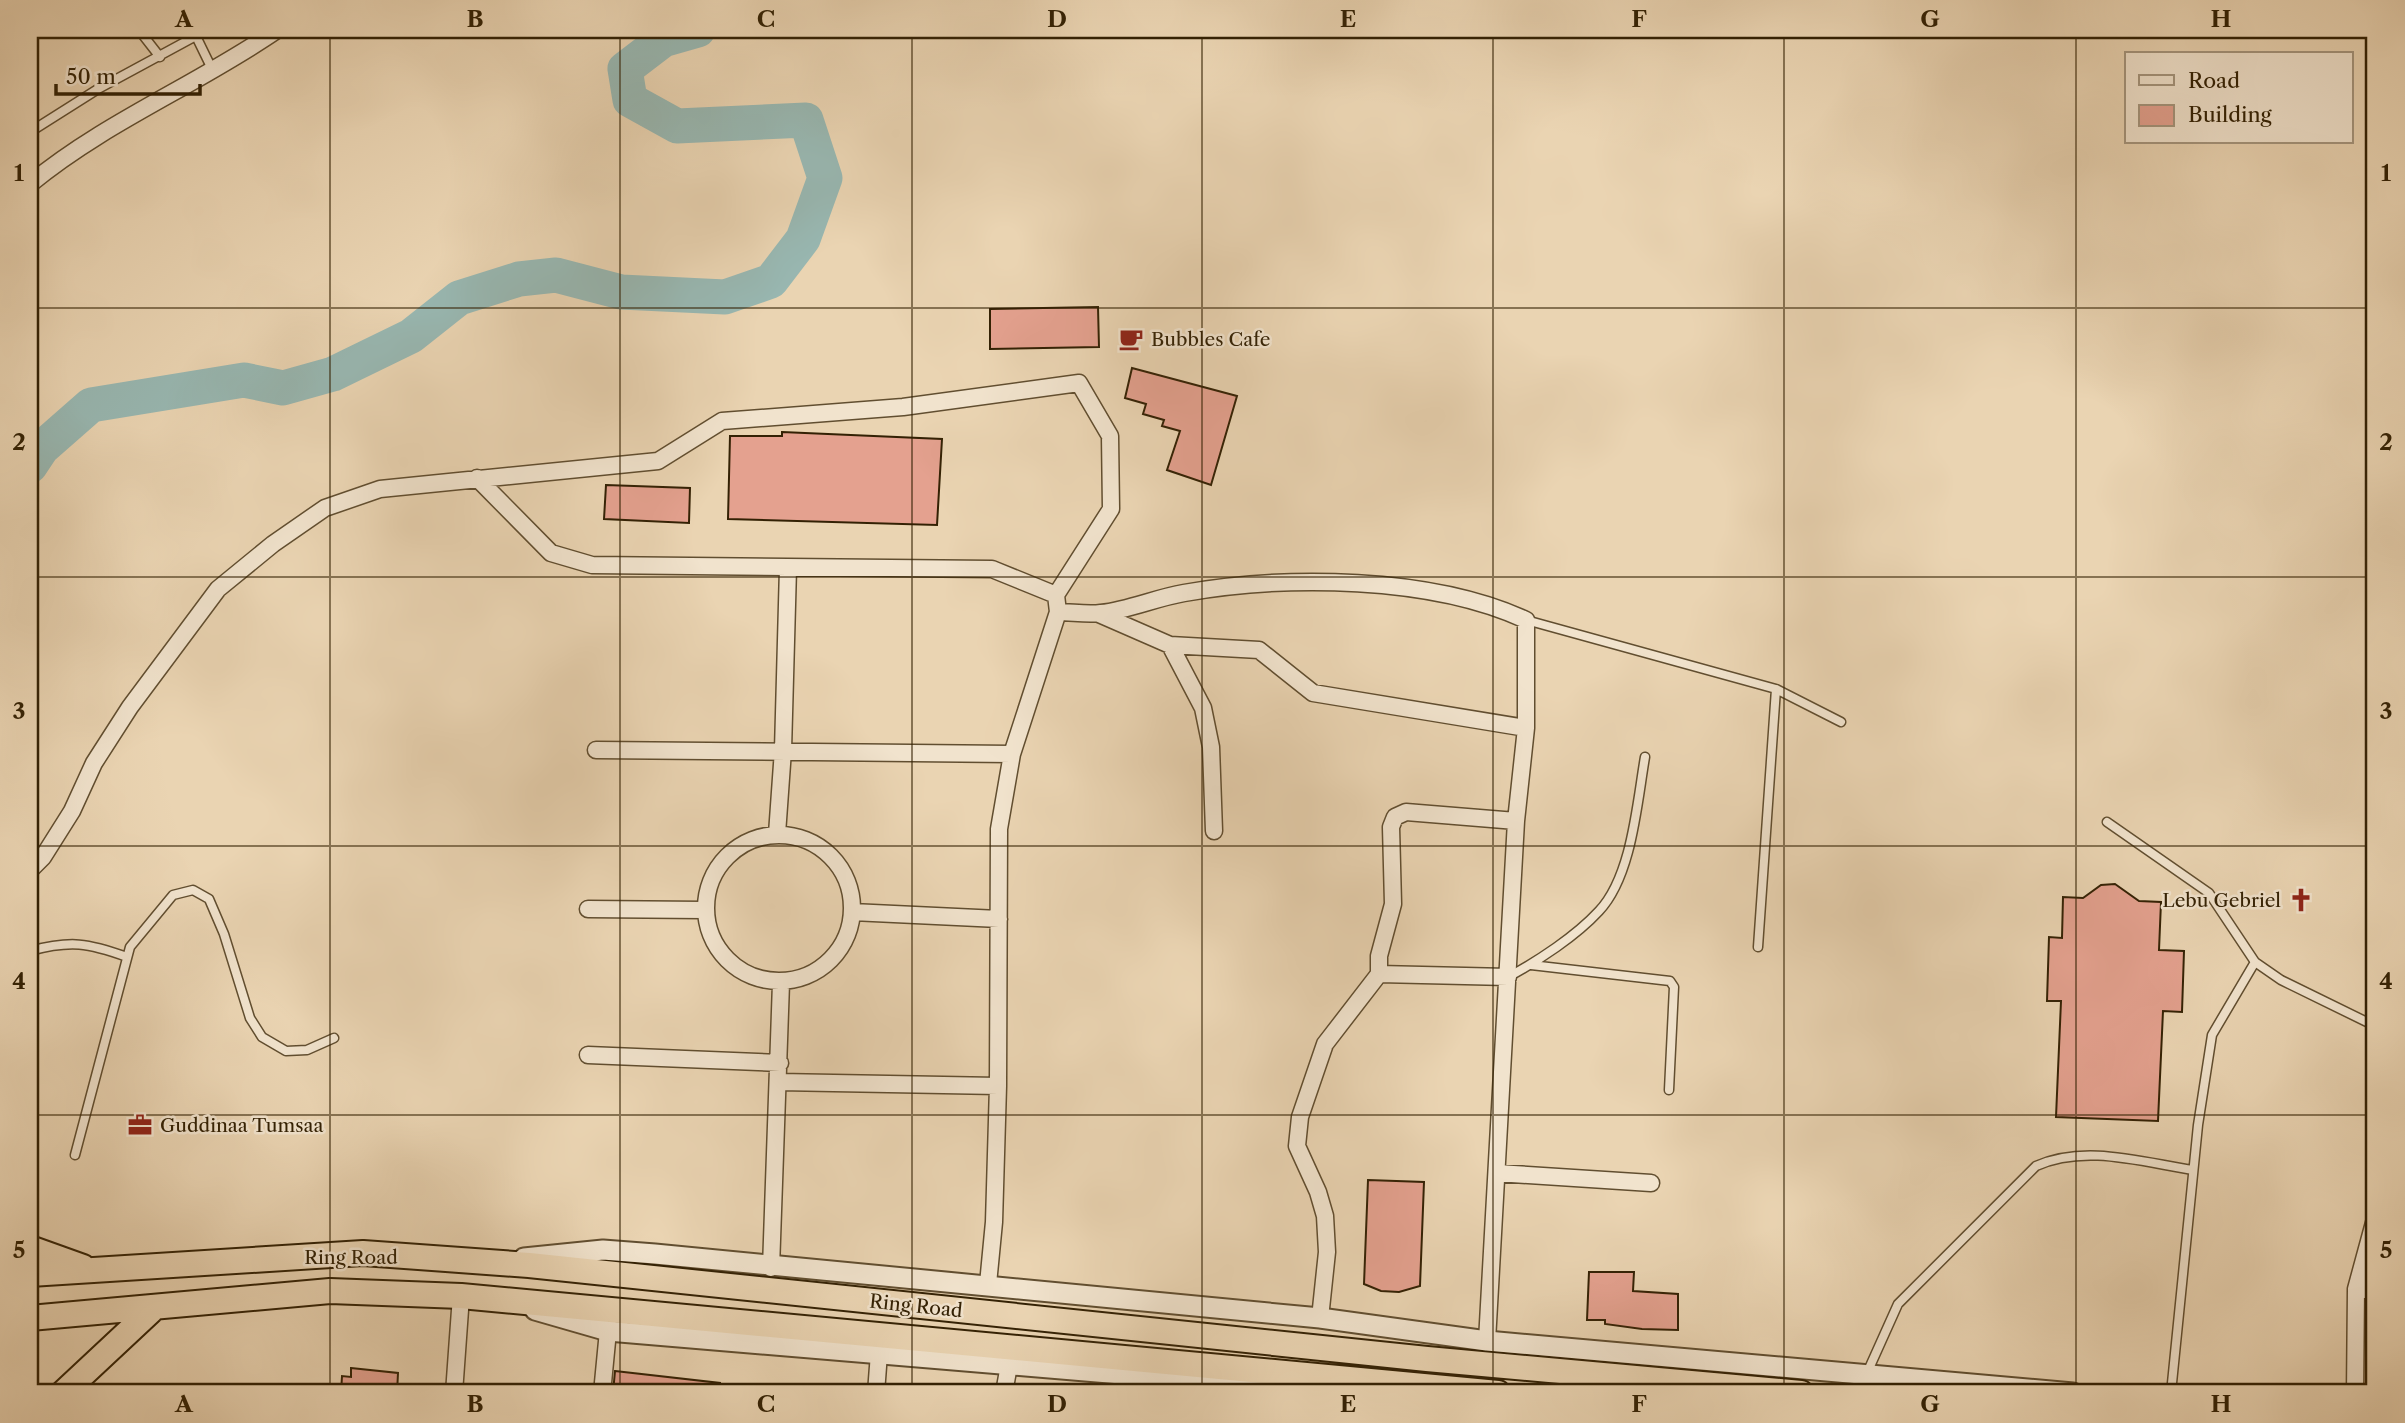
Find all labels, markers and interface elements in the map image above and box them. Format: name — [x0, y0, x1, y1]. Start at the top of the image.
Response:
text: A — [174, 5, 194, 33]
text: B — [466, 5, 484, 33]
text: C — [757, 5, 775, 33]
text: D — [1047, 5, 1067, 33]
text: E — [1340, 5, 1356, 33]
text: F — [1631, 5, 1647, 33]
text: G — [1920, 5, 1940, 33]
text: H — [2211, 5, 2232, 33]
scale bar — [56, 52, 200, 96]
legend — [2125, 52, 2352, 144]
text: 50 m — [66, 64, 116, 89]
text: Road — [2188, 68, 2240, 93]
text: Building — [2188, 102, 2273, 127]
text: 1 — [14, 159, 25, 187]
text: 1 — [2381, 159, 2392, 187]
cafe icon: Bubbles Cafe — [1117, 325, 1145, 353]
place label: Bubbles Cafe — [1151, 328, 1270, 351]
text: 2 — [12, 428, 26, 456]
text: 2 — [2379, 428, 2393, 456]
text: 3 — [13, 697, 26, 725]
text: 3 — [2380, 697, 2393, 725]
church icon: Lebu Gebriel — [2287, 886, 2315, 914]
place label: Lebu Gebriel — [2162, 889, 2281, 912]
text: 4 — [12, 967, 26, 995]
text: 4 — [2379, 967, 2393, 995]
office icon: Guddinaa Tumsaa — [126, 1111, 154, 1139]
place label: Guddinaa Tumsaa — [160, 1114, 324, 1137]
text: 5 — [13, 1236, 25, 1264]
text: 5 — [2380, 1236, 2392, 1264]
street label: Ring Road — [304, 1246, 398, 1269]
street label: Ring Road — [868, 1290, 964, 1322]
text: A — [174, 1390, 194, 1418]
text: B — [466, 1390, 484, 1418]
text: C — [757, 1390, 775, 1418]
text: D — [1047, 1390, 1067, 1418]
text: E — [1340, 1390, 1356, 1418]
text: F — [1631, 1390, 1647, 1418]
text: G — [1920, 1390, 1940, 1418]
text: H — [2211, 1390, 2232, 1418]

